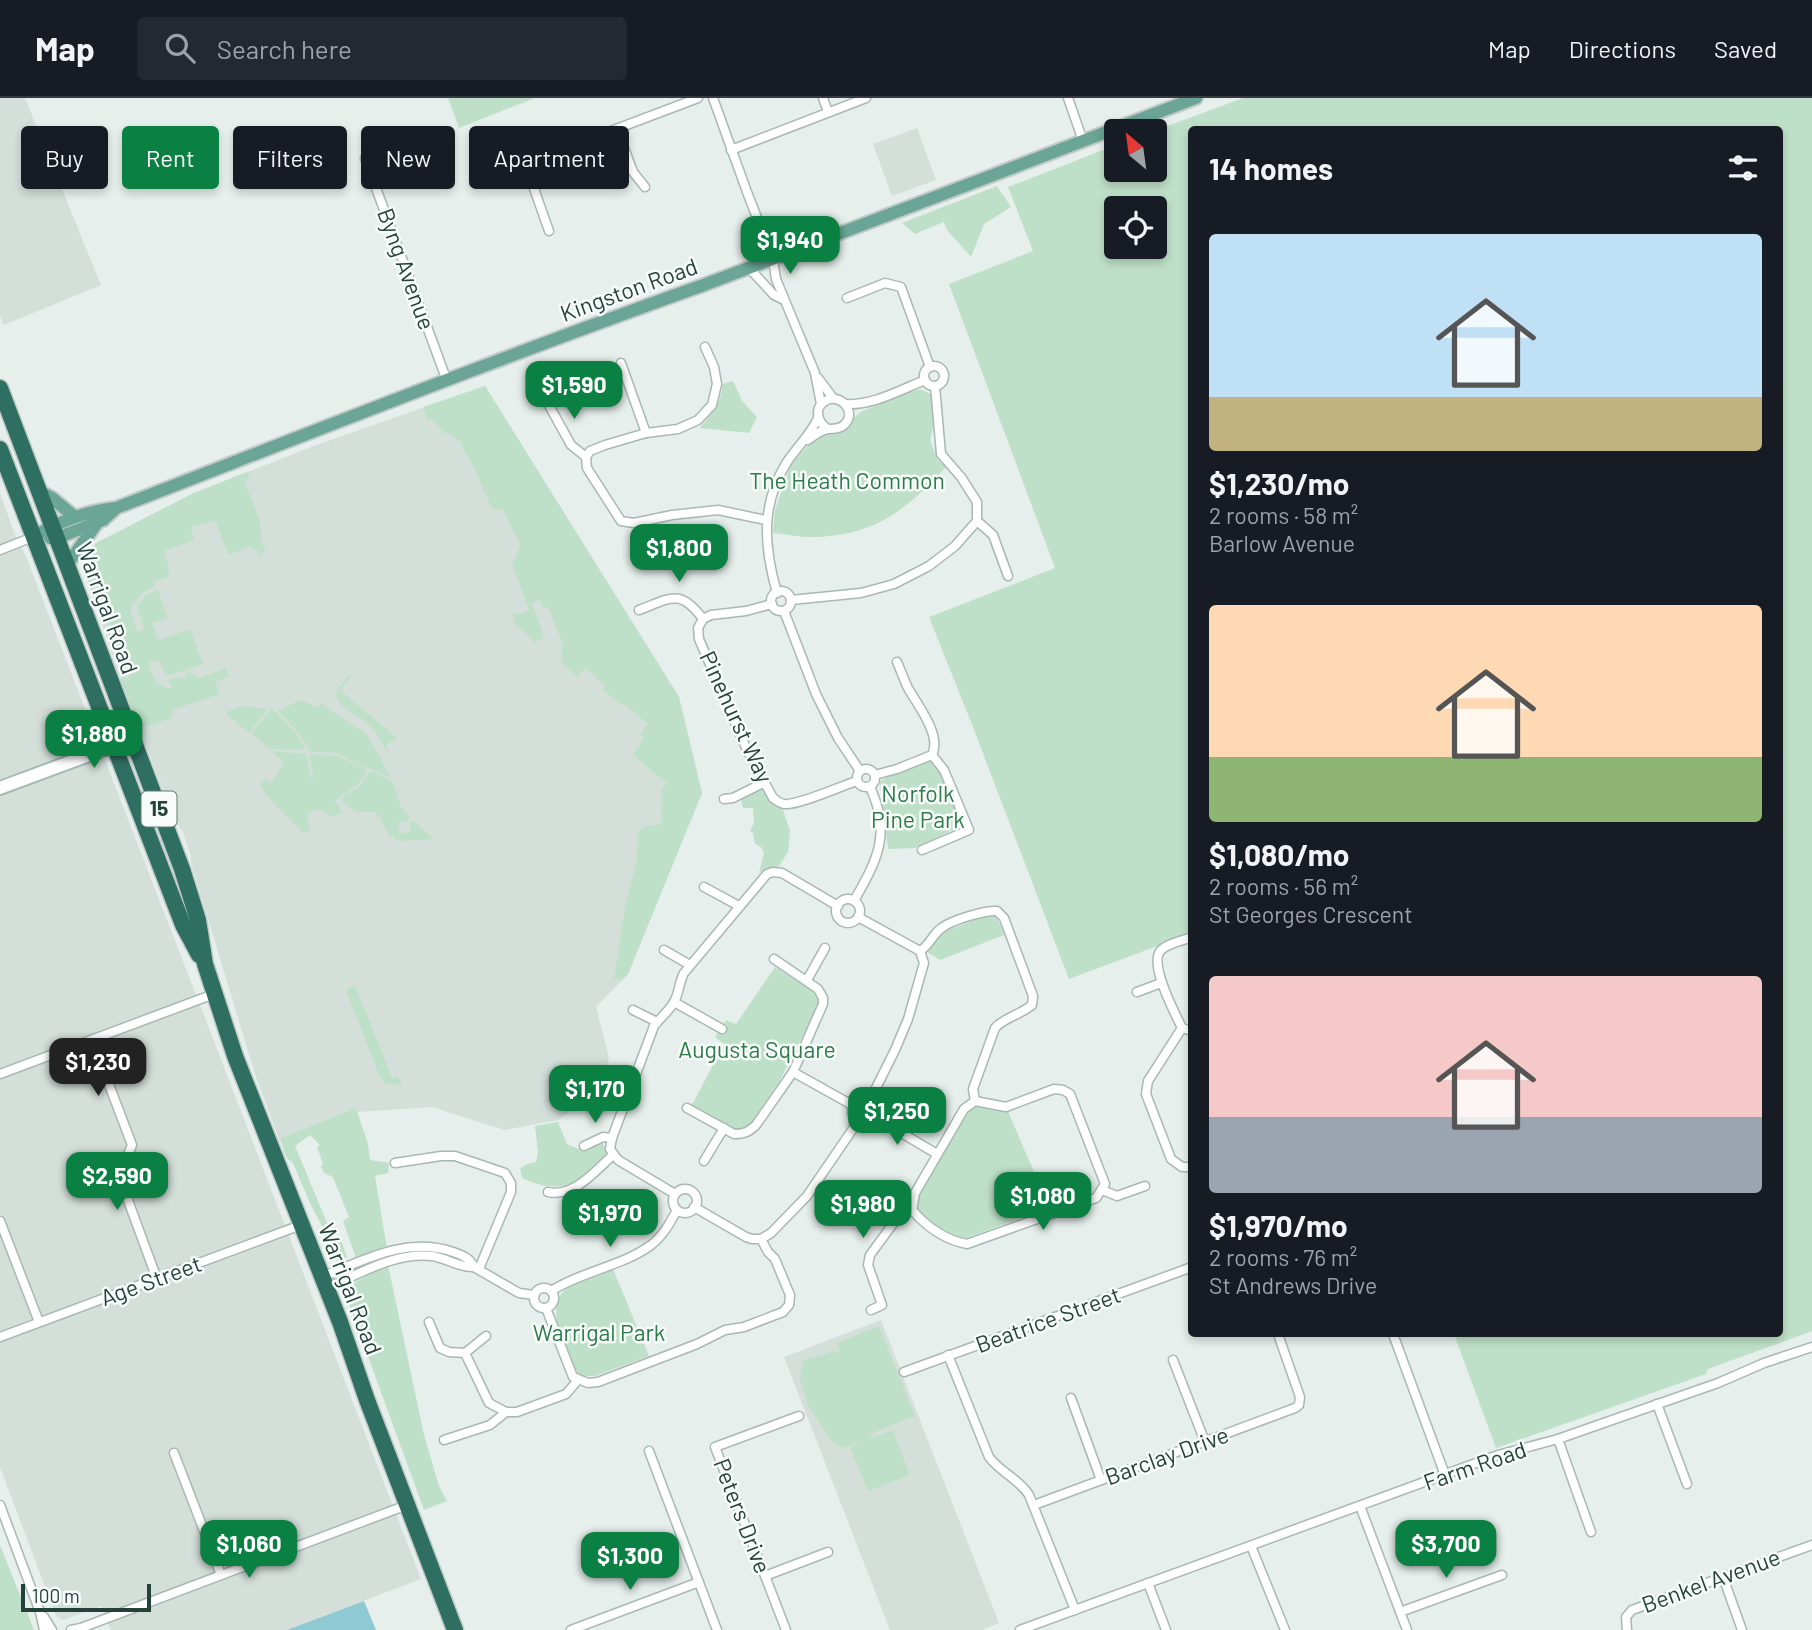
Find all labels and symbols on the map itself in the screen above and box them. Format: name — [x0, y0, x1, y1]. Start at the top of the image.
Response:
north arrow — [1104, 119, 1167, 182]
street label: Byng Avenue — [372, 204, 442, 333]
pin: $1,940 — [733, 216, 847, 276]
street label: Kingston Road — [556, 251, 701, 327]
pin: $1,590 — [517, 362, 631, 421]
park label: The Heath Common — [749, 466, 945, 494]
pin: $1,800 — [622, 524, 736, 584]
street label: Warrigal Road — [71, 538, 145, 677]
street label: Pinehurst Way — [694, 646, 780, 787]
pin: $1,880 — [37, 710, 151, 770]
park label: Norfolk Pine Park — [871, 779, 965, 833]
road number: 15 — [142, 792, 176, 826]
park label: Augusta Square — [678, 1035, 836, 1063]
pin: $1,230 — [41, 1038, 155, 1098]
pin: $1,170 — [538, 1066, 652, 1125]
pin: $1,250 — [840, 1088, 954, 1147]
pin: $2,590 — [60, 1152, 174, 1212]
pin: $1,080 — [986, 1172, 1100, 1232]
pin: $1,980 — [806, 1180, 920, 1240]
pin: $1,970 — [553, 1190, 667, 1249]
street label: Warrigal Road — [313, 1219, 389, 1358]
street label: Age Street — [96, 1249, 205, 1311]
street label: Beatrice Street — [971, 1280, 1124, 1358]
park label: Warrigal Park — [533, 1318, 665, 1346]
street label: Barclay Drive — [1101, 1420, 1232, 1490]
street label: Farm Road — [1420, 1434, 1530, 1496]
street label: Peters Drive — [708, 1454, 778, 1577]
pin: $1,060 — [192, 1520, 306, 1580]
pin: $3,700 — [1389, 1520, 1503, 1580]
pin: $1,300 — [573, 1532, 687, 1592]
street label: Benkel Avenue — [1638, 1542, 1784, 1618]
scale bar — [21, 1581, 150, 1613]

